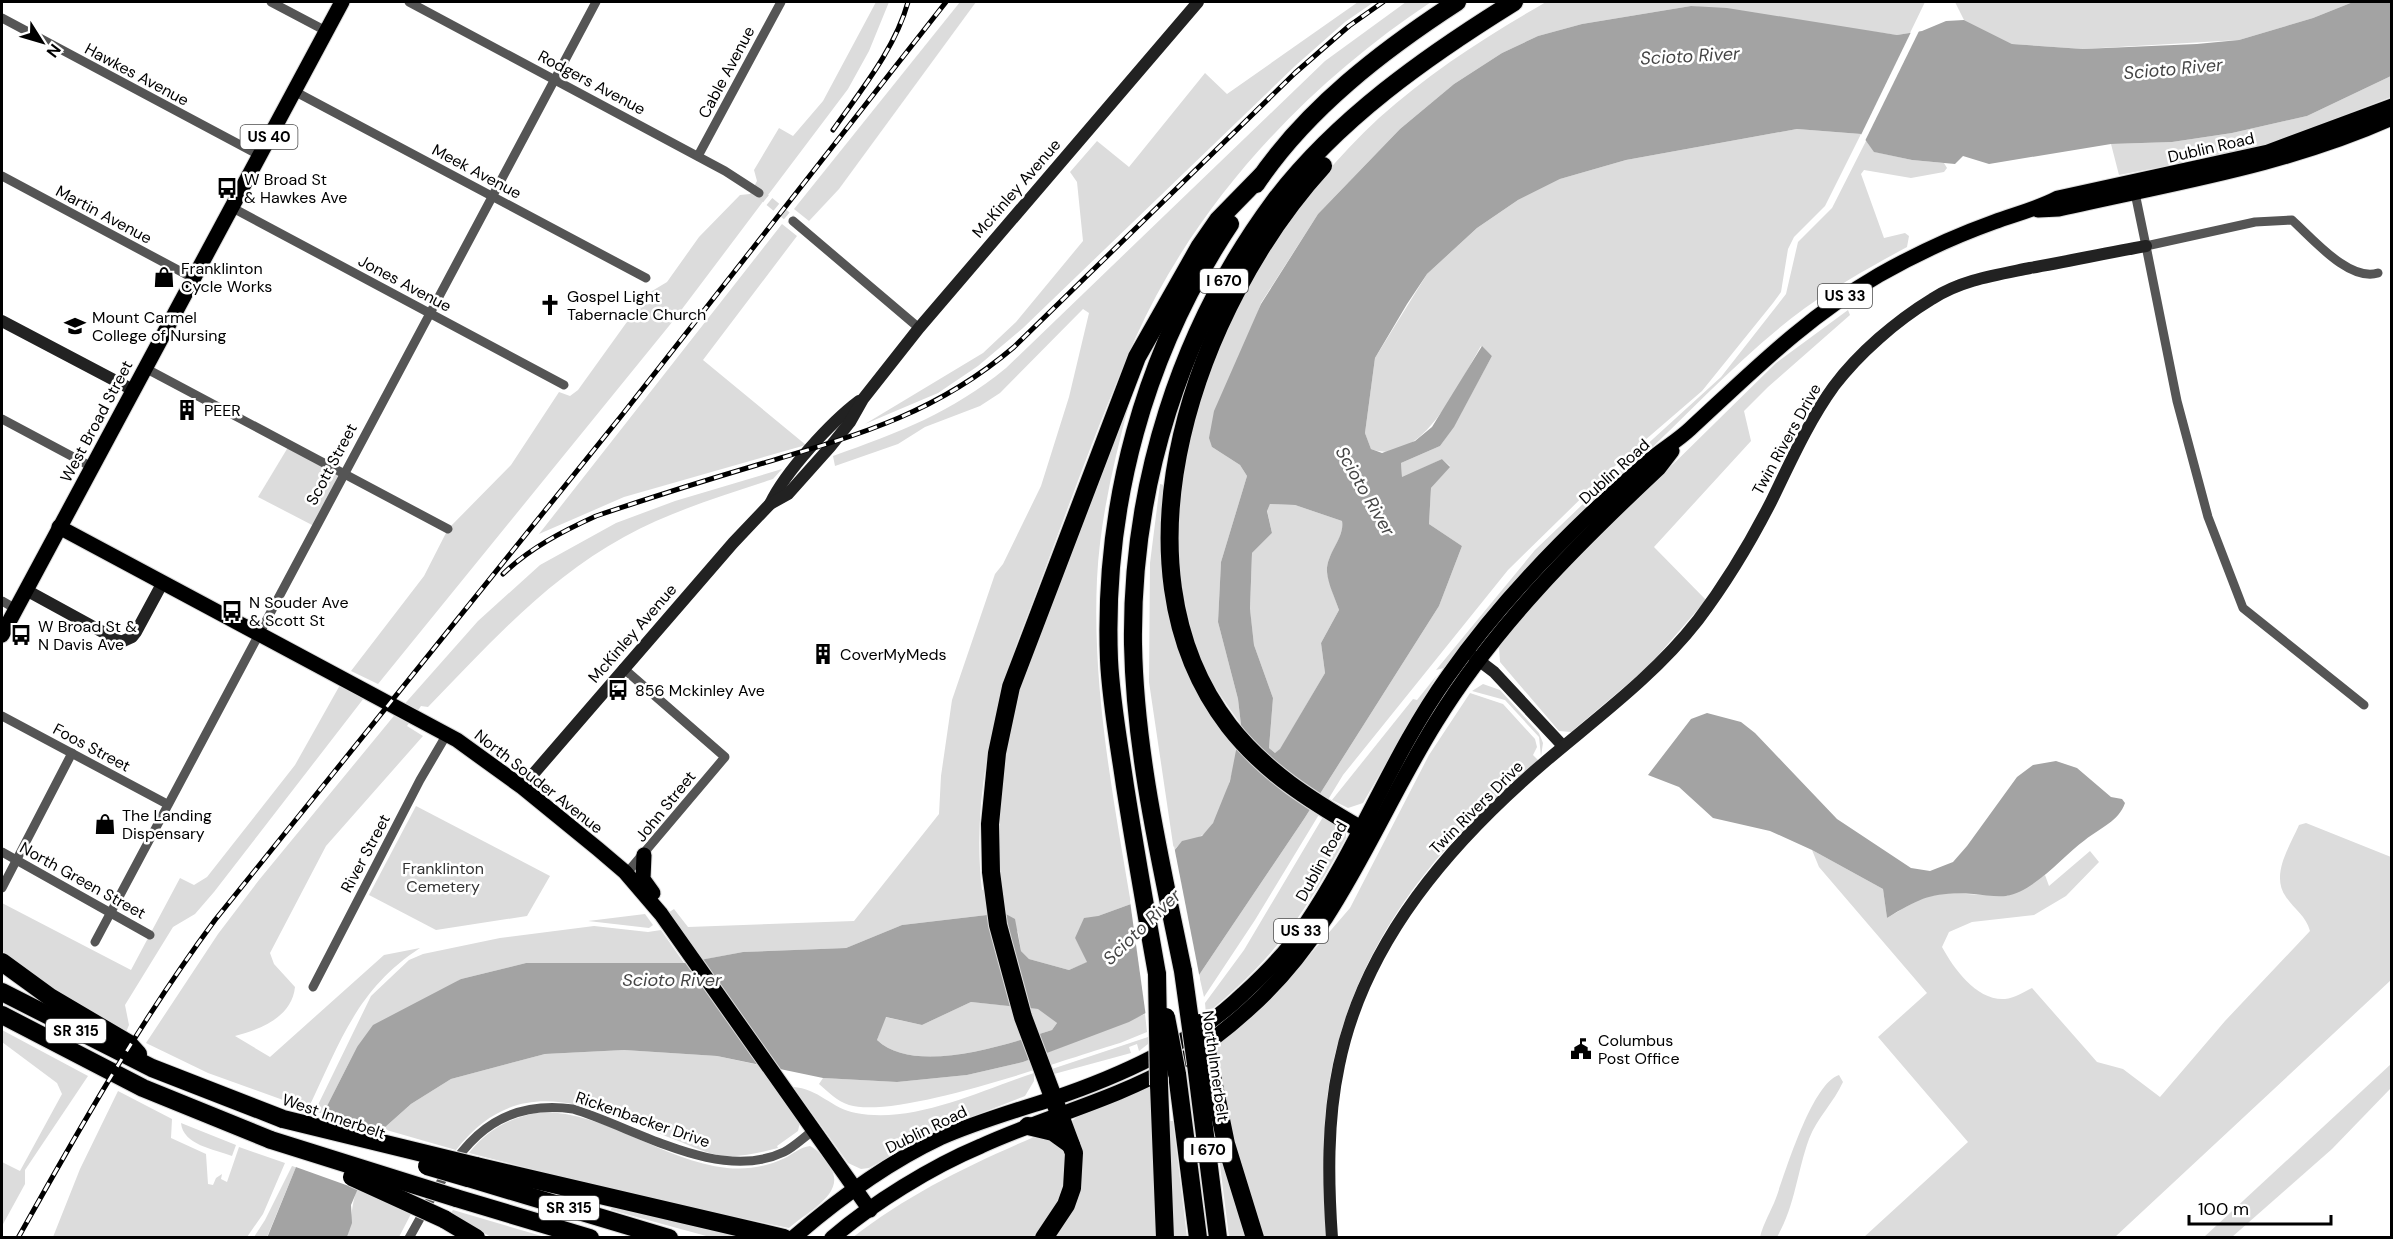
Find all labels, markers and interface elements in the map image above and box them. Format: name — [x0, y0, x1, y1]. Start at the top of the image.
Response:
north arrow — [12, 12, 72, 72]
street label: Cable Avenue — [693, 23, 760, 122]
street label: Hawkes Avenue — [81, 38, 192, 111]
text: N — [42, 40, 65, 62]
water label: Scioto River — [1640, 41, 1742, 71]
street label: Rodgers Avenue — [534, 45, 649, 120]
water label: Scioto River — [2122, 53, 2225, 85]
road number: US 40 — [240, 125, 298, 149]
street label: Dublin Road — [2166, 127, 2256, 168]
street label: McKinley Avenue — [968, 134, 1065, 242]
street label: Meek Avenue — [428, 139, 525, 204]
place label: W Broad St & Hawkes Ave — [244, 169, 347, 208]
bus stop icon: W Broad St & Hawkes Ave — [215, 176, 239, 200]
street label: Martin Avenue — [52, 180, 155, 249]
street label: Jones Avenue — [355, 250, 455, 317]
place label: Franklinton Cycle Works — [181, 258, 272, 297]
shop icon: Franklinton Cycle Works — [152, 265, 176, 289]
road number: I 670 — [1200, 269, 1248, 293]
road number: US 33 — [1818, 284, 1872, 308]
place label: Gospel Light Tabernacle Church — [567, 286, 706, 325]
church icon: Gospel Light Tabernacle Church — [538, 293, 562, 317]
place label: Mount Carmel College of Nursing — [92, 307, 226, 346]
school or university icon: Mount Carmel College of Nursing — [63, 314, 87, 338]
street label: West Broad Street — [55, 357, 137, 486]
street label: Twin Rivers Drive — [1747, 380, 1826, 499]
building icon: PEER — [175, 398, 199, 422]
place label: PEER — [204, 400, 241, 421]
street label: Scott Street — [301, 420, 362, 509]
street label: Dublin Road — [1575, 434, 1654, 509]
water label: Scioto River — [1330, 442, 1401, 541]
street label: McKinley Avenue — [584, 579, 681, 687]
place label: N Souder Ave & Scott St — [249, 592, 348, 631]
bus stop icon: N Souder Ave & Scott St — [220, 599, 244, 623]
place label: W Broad St & N Davis Ave — [38, 616, 137, 655]
bus stop icon: W Broad St & N Davis Ave — [9, 623, 33, 647]
building icon: CoverMyMeds — [811, 642, 835, 666]
place label: CoverMyMeds — [840, 644, 947, 665]
bus stop icon: 856 Mckinley Ave — [606, 678, 630, 702]
place label: 856 Mckinley Ave — [635, 680, 765, 701]
street label: Foos Street — [49, 718, 134, 777]
street label: North Souder Avenue — [470, 725, 607, 838]
street label: Twin Rivers Drive — [1425, 756, 1528, 859]
street label: John Street — [630, 766, 700, 846]
place label: The Landing Dispensary — [122, 805, 212, 844]
street label: River Street — [336, 810, 395, 896]
shop icon: The Landing Dispensary — [93, 812, 117, 836]
street label: Dublin Road — [1291, 818, 1352, 905]
street label: North Green Street — [16, 837, 149, 924]
park label: Franklinton Cemetery — [402, 858, 484, 897]
water label: Scioto River — [1098, 883, 1187, 970]
road number: US 33 — [1274, 919, 1328, 943]
water label: Scioto River — [622, 968, 723, 992]
street label: North Innerbelt — [1197, 1009, 1234, 1123]
road number: SR 315 — [46, 1019, 106, 1043]
place label: Columbus Post Office — [1598, 1030, 1680, 1069]
public building icon: Columbus Post Office — [1569, 1037, 1593, 1061]
street label: Rickenbacker Drive — [573, 1087, 713, 1152]
street label: West Innerbelt — [279, 1089, 388, 1144]
street label: Dublin Road — [882, 1101, 971, 1158]
road number: I 670 — [1184, 1138, 1232, 1162]
scale bar — [2189, 1188, 2332, 1226]
road number: SR 315 — [539, 1196, 599, 1220]
text: 100 m — [2198, 1197, 2249, 1221]

